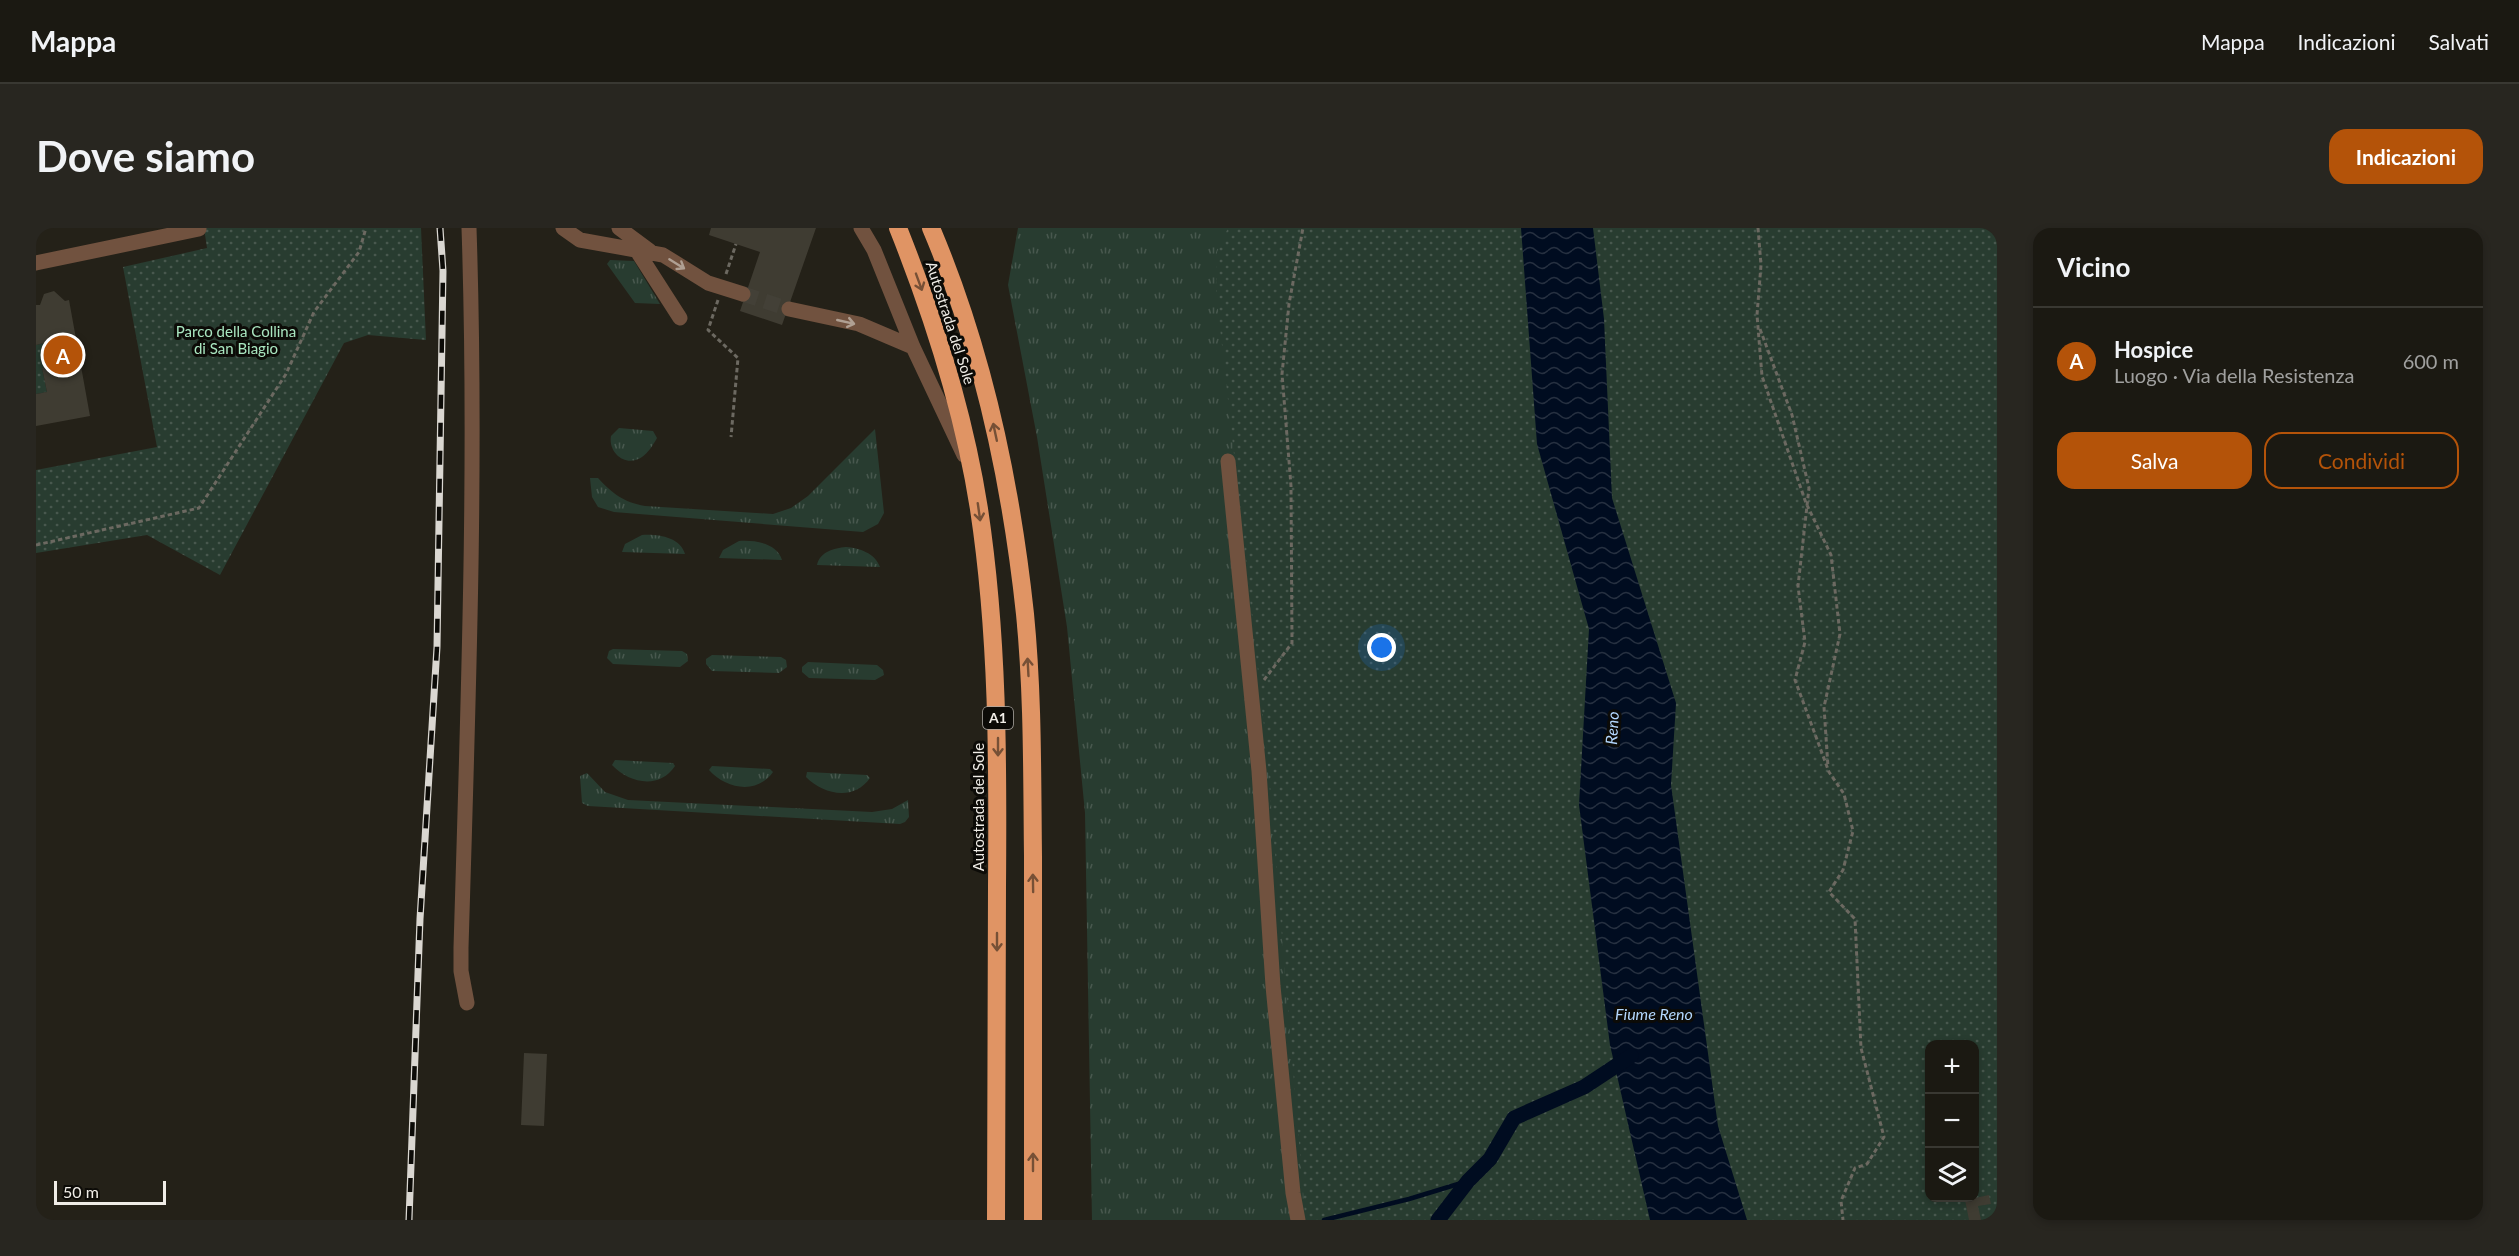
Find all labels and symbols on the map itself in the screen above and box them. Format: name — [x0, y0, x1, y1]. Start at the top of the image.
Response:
one-way arrow — [668, 258, 685, 270]
street label: Autostrada del Sole — [923, 259, 979, 387]
one-way arrow — [915, 273, 926, 291]
one-way arrow — [837, 316, 856, 328]
park label: Parco della Collina di San Biagio — [176, 322, 296, 357]
pin: A — [44, 332, 82, 378]
one-way arrow — [989, 423, 1000, 442]
one-way arrow — [973, 501, 984, 521]
your location — [1367, 633, 1396, 662]
one-way arrow — [1022, 657, 1033, 677]
road number: A1 — [983, 707, 1013, 729]
water label: Reno — [1601, 711, 1622, 745]
one-way arrow — [992, 737, 1004, 757]
street label: Autostrada del Sole — [969, 743, 987, 871]
one-way arrow — [1027, 873, 1039, 893]
one-way arrow — [991, 932, 1003, 952]
water label: Fiume Reno — [1615, 1004, 1693, 1023]
one-way arrow — [1027, 1152, 1039, 1172]
scale bar — [54, 1178, 166, 1206]

